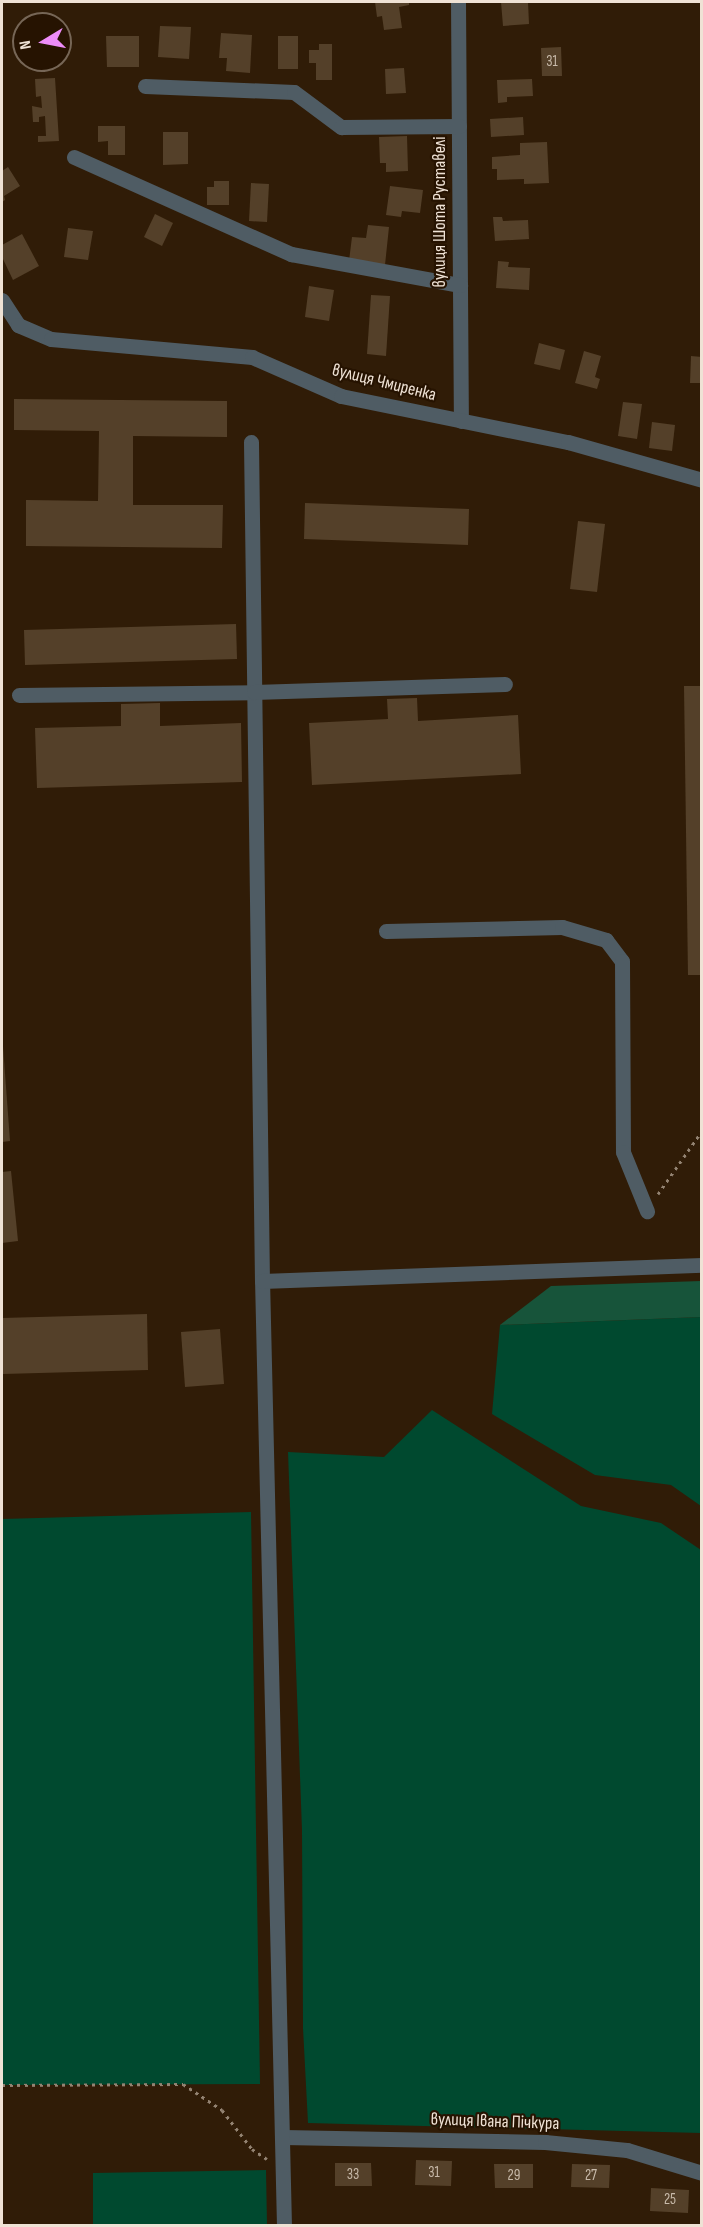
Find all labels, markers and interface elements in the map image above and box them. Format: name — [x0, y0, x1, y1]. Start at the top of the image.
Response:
north arrow — [12, 12, 72, 72]
text: N — [16, 39, 36, 51]
house number: 31 — [546, 53, 558, 71]
street label: вулиця Шота Руставелі — [429, 136, 451, 288]
street label: вулиця Чмиренка — [330, 360, 438, 406]
street label: вулиця Івана Пічкура — [430, 2109, 560, 2135]
house number: 31 — [428, 2164, 440, 2182]
house number: 33 — [347, 2166, 359, 2184]
house number: 29 — [508, 2167, 520, 2185]
house number: 27 — [585, 2167, 597, 2185]
house number: 25 — [664, 2191, 676, 2209]

